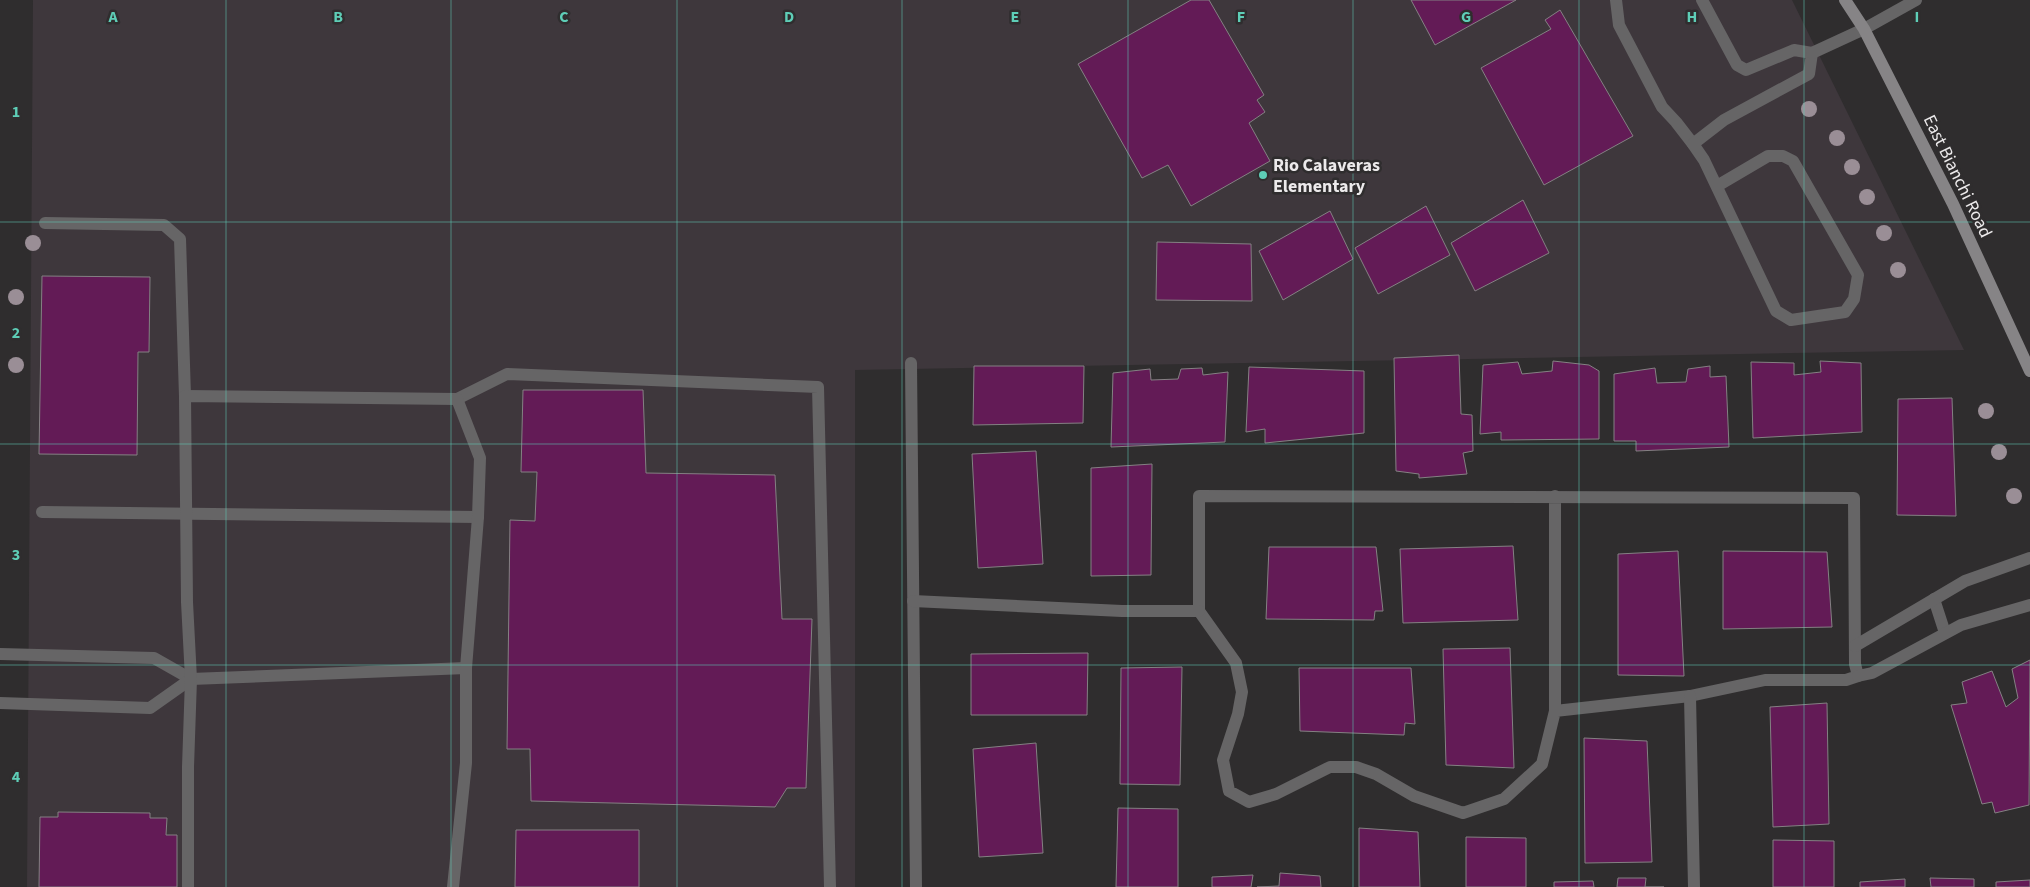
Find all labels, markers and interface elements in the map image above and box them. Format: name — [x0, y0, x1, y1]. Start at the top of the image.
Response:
text: A — [107, 6, 118, 28]
text: B — [333, 6, 343, 28]
text: C — [559, 6, 569, 28]
text: D — [784, 6, 794, 28]
text: E — [1011, 6, 1019, 28]
text: F — [1237, 6, 1245, 28]
text: G — [1461, 6, 1471, 28]
text: H — [1687, 6, 1697, 28]
text: I — [1915, 6, 1919, 28]
text: 1 — [12, 101, 20, 123]
street label: East Bianchi Road — [1917, 111, 1998, 242]
place label: Rio Calaveras Elementary — [1273, 153, 1380, 199]
marker: Rio Calaveras Elementary — [1257, 169, 1269, 181]
text: 2 — [12, 322, 20, 344]
text: 3 — [12, 544, 20, 566]
text: 4 — [12, 766, 21, 788]

